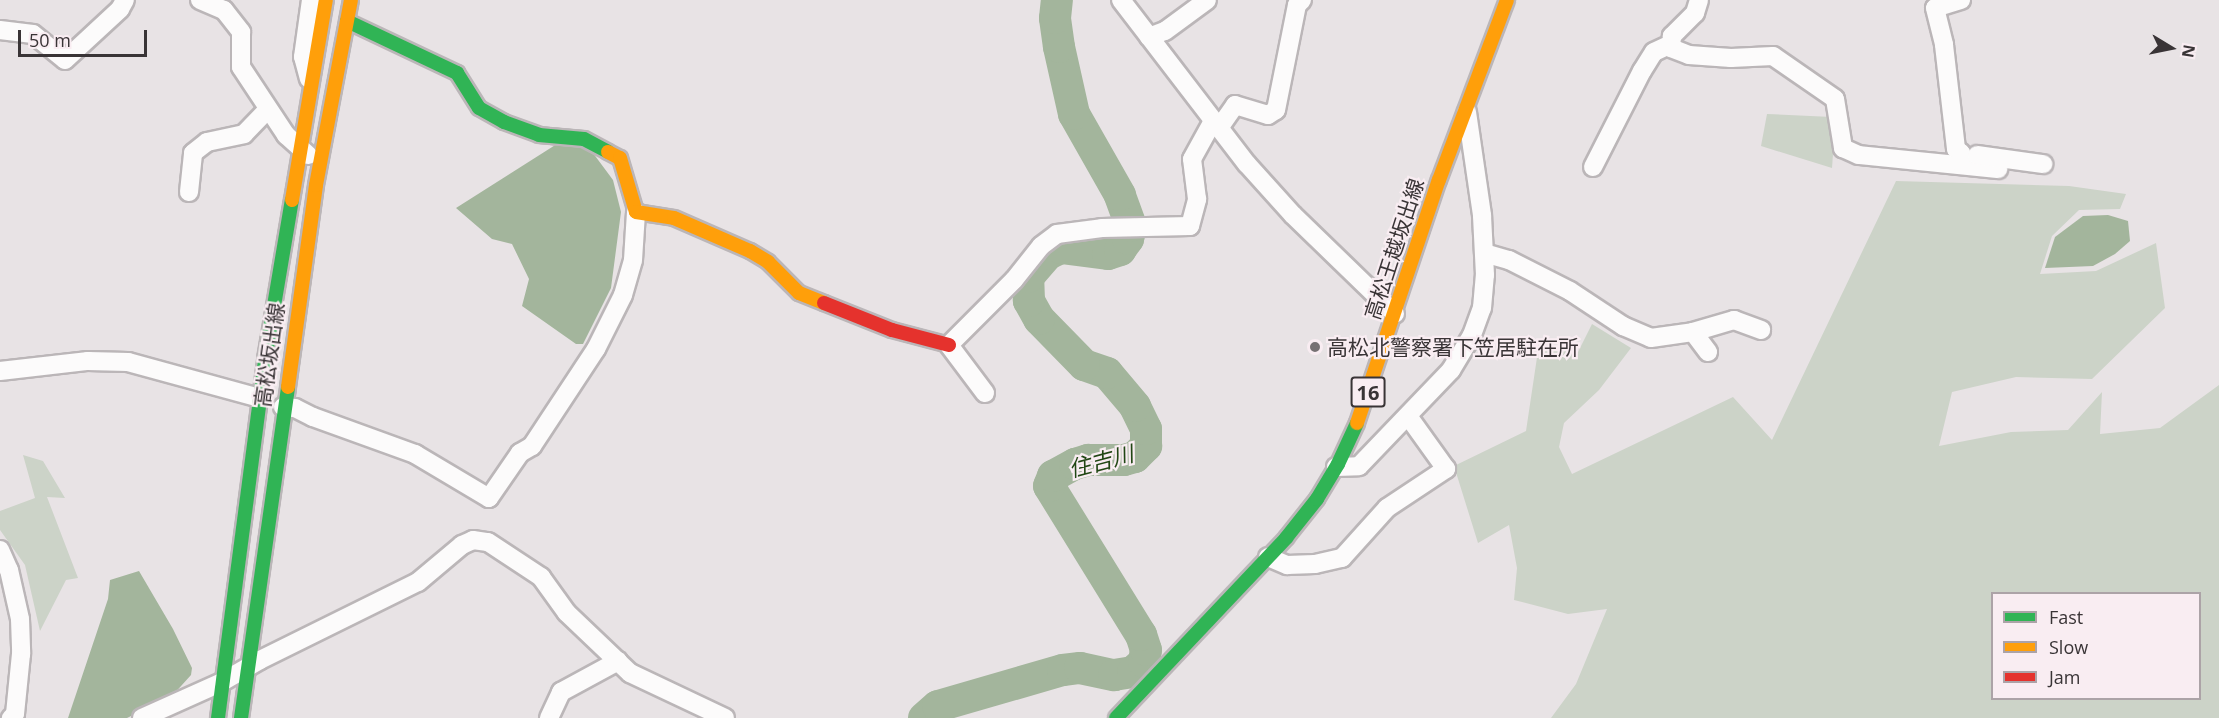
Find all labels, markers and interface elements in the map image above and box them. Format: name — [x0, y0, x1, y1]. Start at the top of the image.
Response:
scale bar — [21, 18, 150, 56]
north arrow — [2141, 18, 2201, 78]
text: 50 m — [29, 28, 71, 52]
text: N — [2177, 43, 2201, 59]
street label: 高松王越坂出線 — [1359, 175, 1429, 323]
street label: 高松坂出線 — [249, 301, 289, 409]
place label: 高松北警察署下笠居駐在所 — [1327, 334, 1579, 360]
marker: 高松北警察署下笠居駐在所 — [1308, 340, 1322, 354]
road number: 16 — [1350, 375, 1386, 409]
water label: 住吉川 — [1066, 440, 1136, 482]
legend — [1991, 592, 2201, 700]
text: Fast — [2049, 605, 2083, 629]
text: Slow — [2049, 635, 2088, 659]
text: Jam — [2049, 665, 2081, 689]

